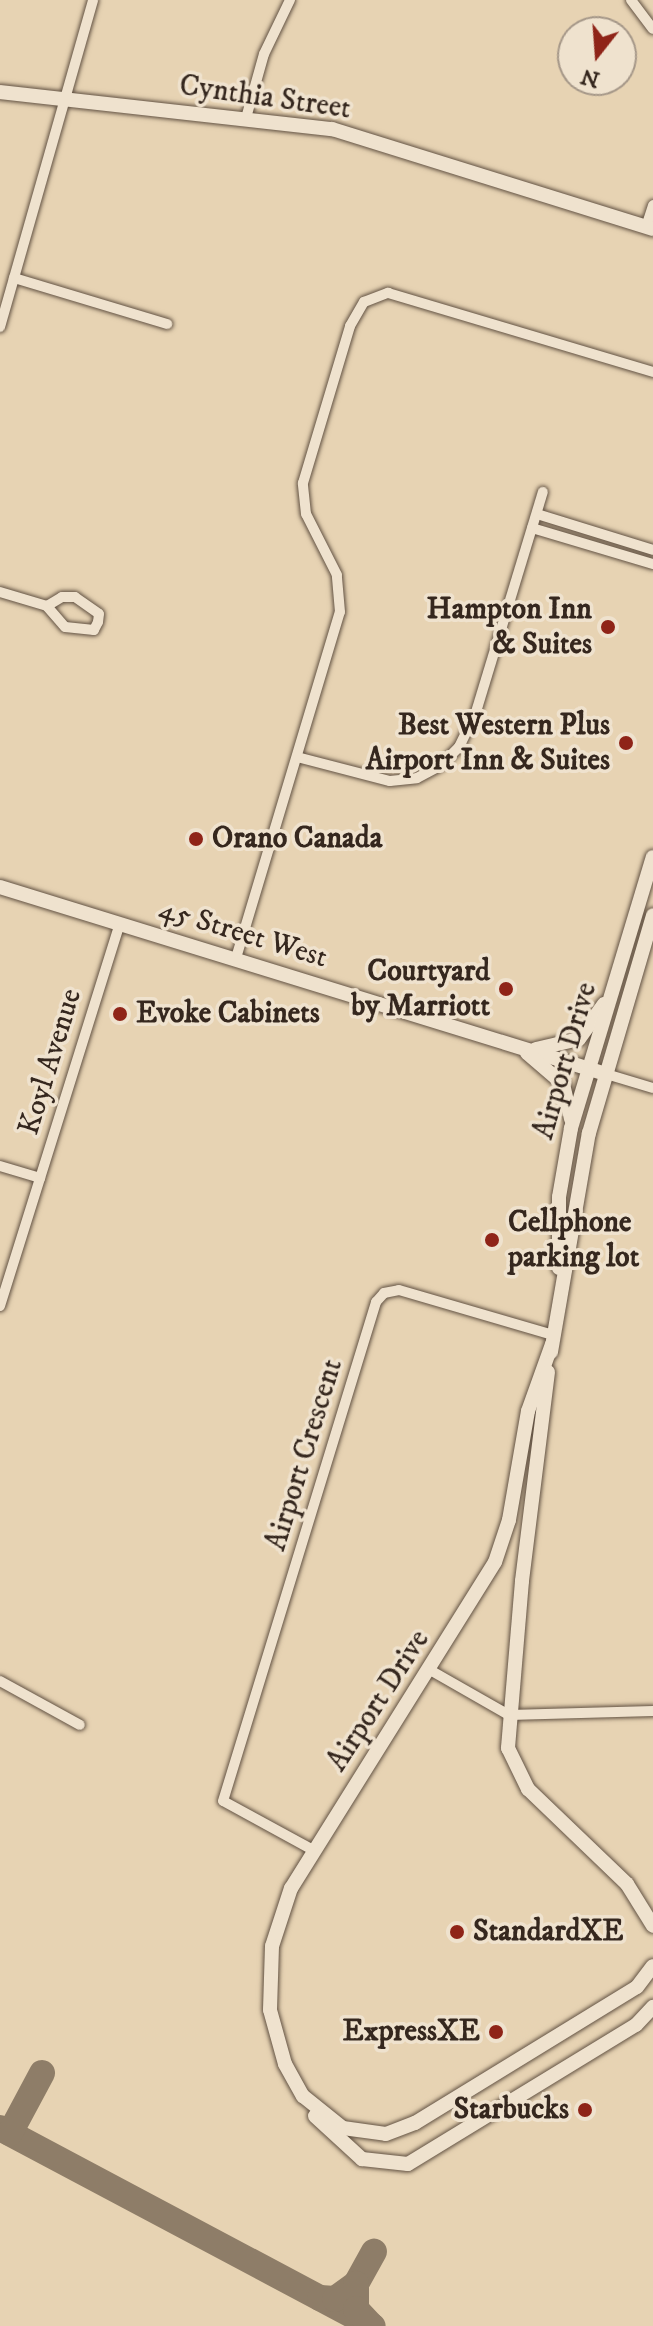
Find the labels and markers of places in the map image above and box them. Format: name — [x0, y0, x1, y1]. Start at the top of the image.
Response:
place label: Hampton Inn & Suites — [426, 592, 592, 662]
marker: Hampton Inn & Suites — [599, 618, 617, 636]
place label: Best Western Plus Airport Inn & Suites — [366, 708, 610, 778]
marker: Best Western Plus Airport Inn & Suites — [617, 734, 635, 752]
place label: Orano Canada — [212, 821, 383, 857]
marker: Orano Canada — [187, 830, 205, 848]
place label: Courtyard by Marriott — [351, 954, 490, 1024]
marker: Courtyard by Marriott — [497, 980, 515, 998]
place label: Evoke Cabinets — [136, 996, 320, 1032]
marker: Evoke Cabinets — [111, 1005, 129, 1023]
place label: Cellphone parking lot — [508, 1205, 639, 1276]
marker: Cellphone parking lot — [483, 1231, 501, 1249]
place label: StandardXE — [473, 1914, 623, 1950]
marker: StandardXE — [448, 1923, 466, 1941]
place label: ExpressXE — [342, 2014, 480, 2050]
marker: ExpressXE — [487, 2023, 505, 2041]
place label: Starbucks — [453, 2092, 569, 2128]
marker: Starbucks — [576, 2101, 594, 2119]

